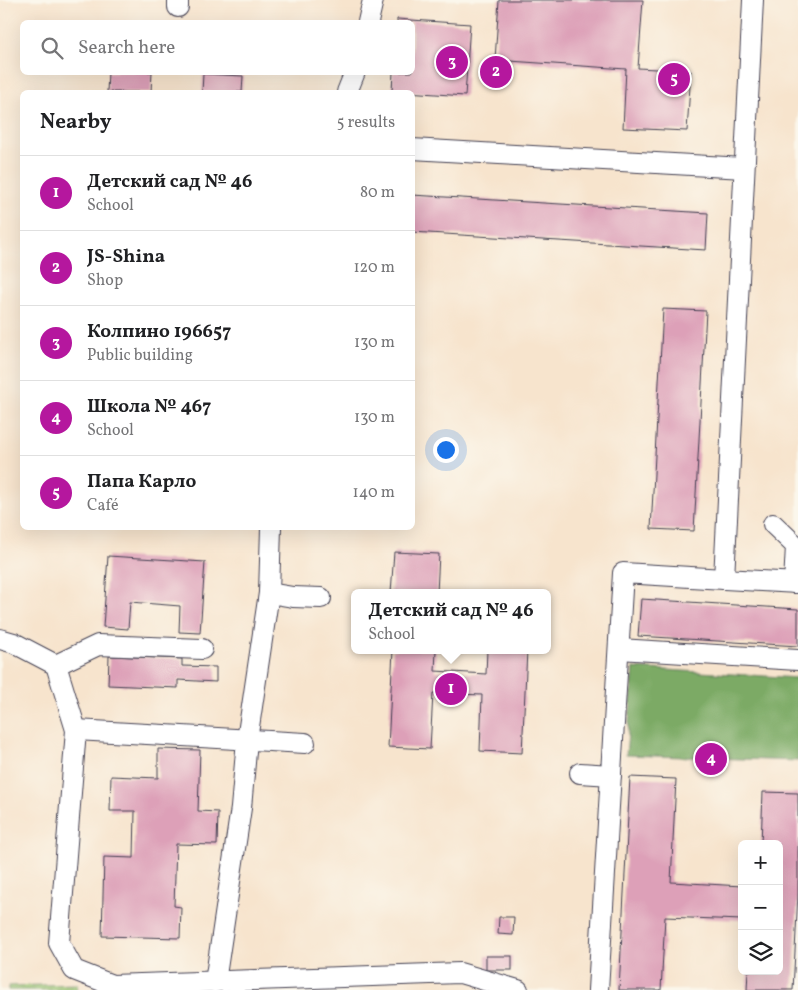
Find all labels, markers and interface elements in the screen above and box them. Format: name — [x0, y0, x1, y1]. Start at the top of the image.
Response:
search box — [20, 20, 415, 75]
icon: search — [38, 34, 66, 62]
text: Search here — [78, 35, 175, 61]
pin: 3 — [436, 43, 468, 81]
pin: 2 — [480, 53, 512, 91]
pin: 5 — [658, 60, 690, 98]
text: Nearby — [40, 108, 111, 137]
text: 5 results — [337, 112, 395, 134]
text: Детский сад № 46 — [87, 169, 252, 195]
text: 1 — [53, 182, 59, 204]
text: 80 m — [360, 182, 395, 204]
text: School — [87, 195, 134, 217]
text: JS-Shina — [87, 244, 165, 270]
text: 2 — [52, 257, 60, 279]
text: 120 m — [353, 257, 395, 279]
text: Shop — [87, 270, 123, 292]
text: Колпино 196657 — [87, 319, 231, 345]
text: 3 — [52, 332, 60, 354]
text: 130 m — [354, 332, 395, 354]
text: Public building — [87, 345, 193, 367]
text: Школа № 467 — [87, 394, 211, 420]
text: 4 — [51, 407, 61, 429]
text: 130 m — [354, 407, 395, 429]
text: School — [87, 420, 134, 442]
your location — [433, 437, 459, 463]
text: Папа Карло — [87, 469, 196, 495]
text: 5 — [52, 482, 60, 504]
text: 140 m — [353, 482, 395, 504]
text: Café — [87, 495, 118, 517]
popup — [351, 589, 551, 654]
text: Детский сад № 46 — [368, 598, 534, 624]
text: School — [368, 624, 415, 646]
pin: 1 — [435, 670, 467, 708]
pin: 4 — [695, 740, 727, 778]
map controls — [738, 840, 783, 975]
button: + — [738, 840, 783, 885]
button: − — [738, 885, 783, 930]
button: layers — [738, 930, 783, 975]

